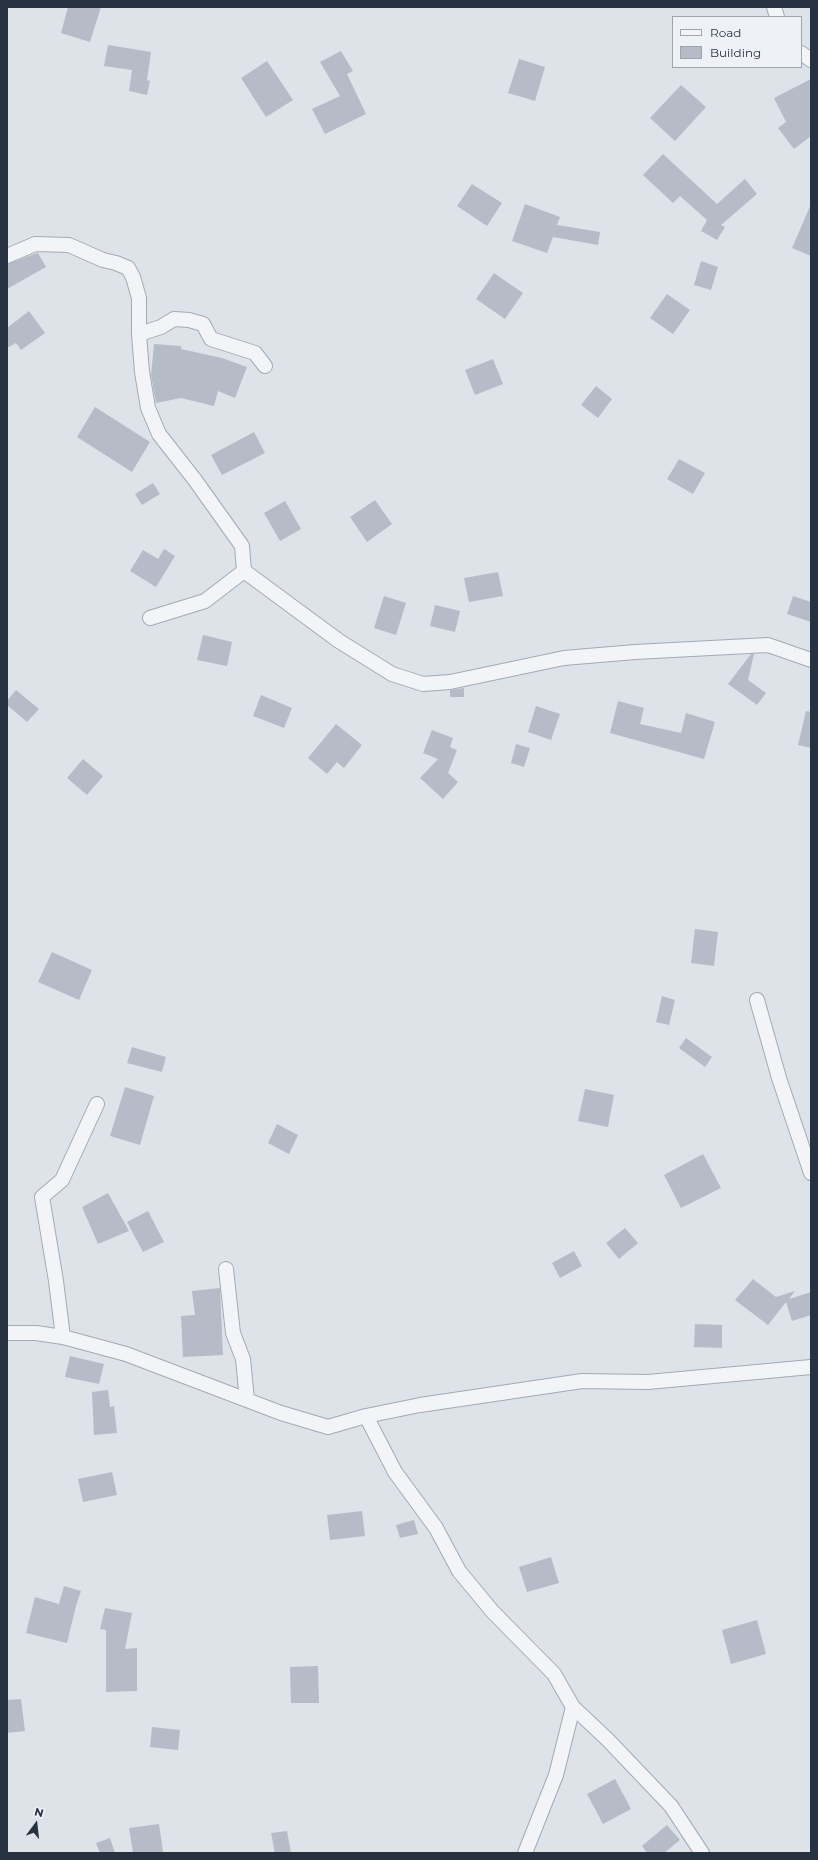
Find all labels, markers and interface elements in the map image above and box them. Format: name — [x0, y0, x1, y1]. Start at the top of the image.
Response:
legend — [672, 16, 802, 68]
text: Road — [710, 25, 741, 40]
text: Building — [710, 45, 761, 60]
north arrow — [16, 1804, 56, 1844]
text: N — [33, 1804, 45, 1820]

